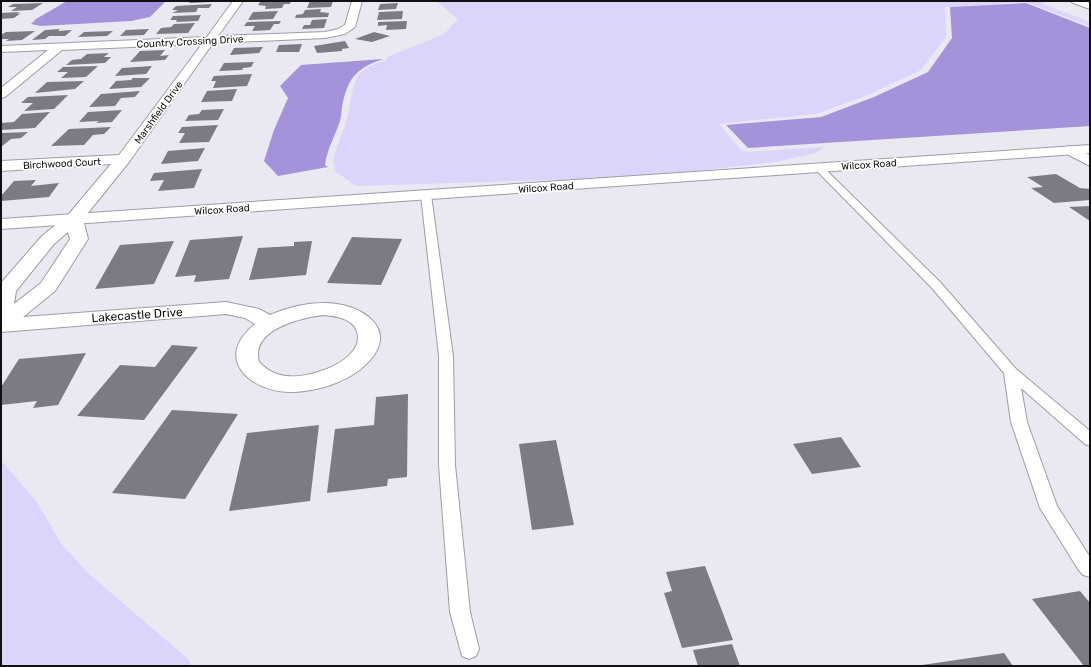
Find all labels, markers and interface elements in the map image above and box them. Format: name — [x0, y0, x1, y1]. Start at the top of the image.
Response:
street label: Country Crossing Drive — [136, 33, 244, 51]
street label: Marshfield Drive — [132, 79, 186, 146]
street label: Birchwood Court — [23, 156, 102, 172]
street label: Wilcox Road — [841, 157, 897, 173]
street label: Wilcox Road — [518, 180, 574, 196]
street label: Wilcox Road — [194, 202, 250, 218]
street label: Lakecastle Drive — [91, 305, 183, 325]

